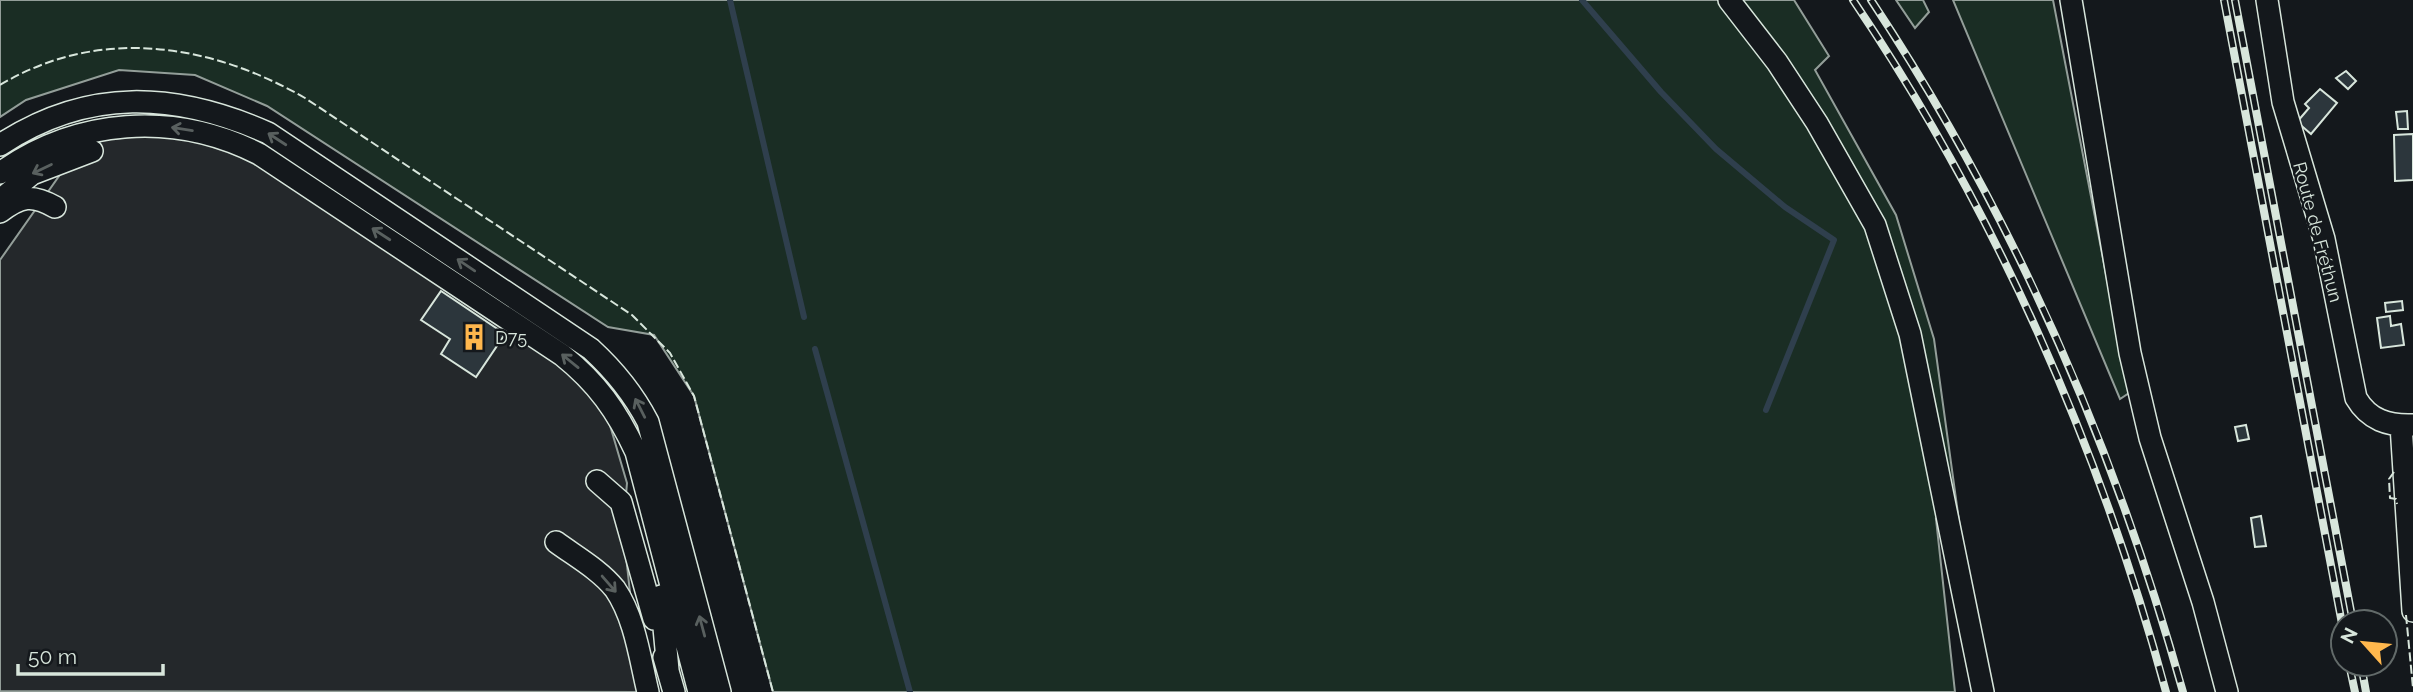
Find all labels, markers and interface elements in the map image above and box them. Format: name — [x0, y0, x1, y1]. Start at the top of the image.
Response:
one-way arrow — [171, 122, 194, 135]
one-way arrow — [267, 132, 287, 146]
street label: Route de Fréthun — [2289, 160, 2347, 304]
one-way arrow — [32, 162, 53, 176]
one-way arrow — [372, 227, 391, 241]
one-way arrow — [457, 258, 476, 272]
building icon: D75 — [459, 322, 489, 352]
place label: D75 — [495, 327, 527, 348]
one-way arrow — [561, 354, 579, 369]
one-way arrow — [633, 398, 647, 418]
one-way arrow — [601, 575, 617, 593]
north arrow — [2329, 608, 2399, 678]
one-way arrow — [695, 615, 708, 638]
text: N — [2336, 624, 2362, 647]
scale bar — [18, 632, 163, 676]
text: 50 m — [28, 644, 77, 669]

